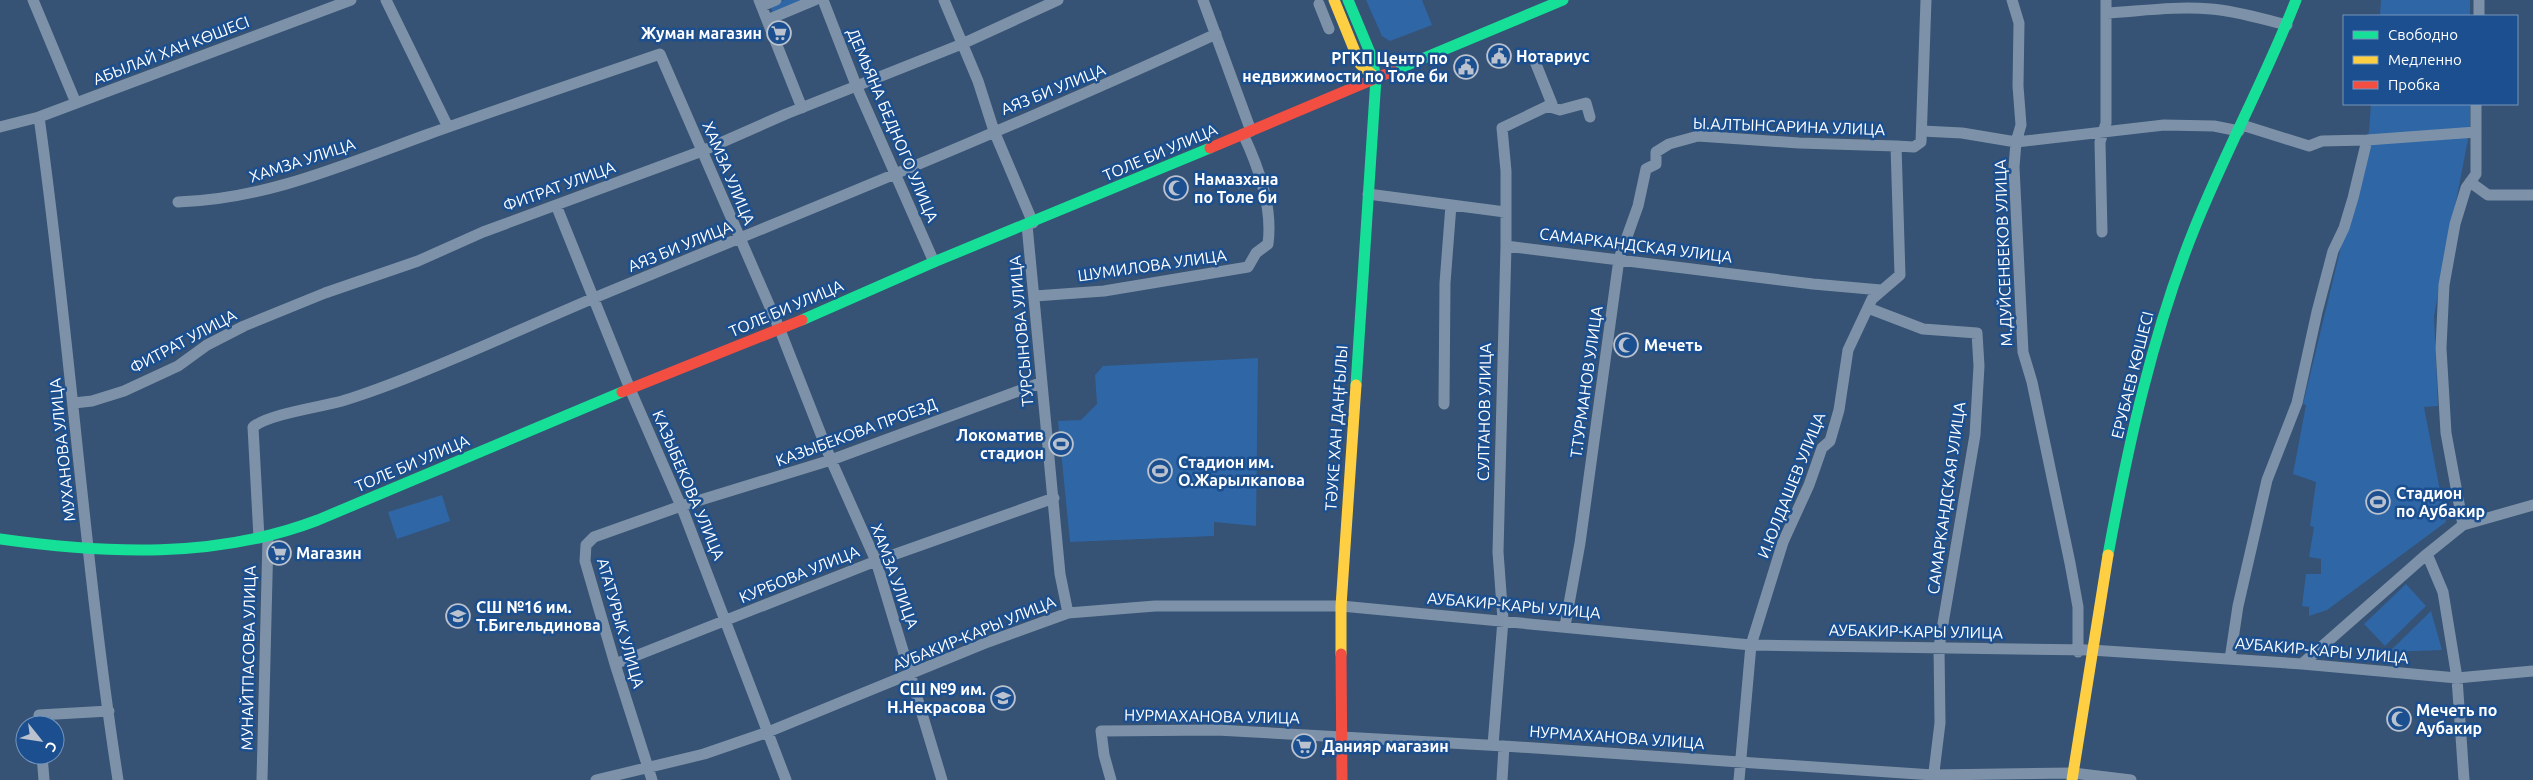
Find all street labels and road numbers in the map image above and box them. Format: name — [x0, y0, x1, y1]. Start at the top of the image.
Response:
street label: АБЫЛАЙ ХАН КӨШЕСІ — [90, 11, 252, 88]
street label: ДЕМЬЯНА БЕДНОГО УЛИЦА — [844, 25, 942, 225]
street label: АЯЗ БИ УЛИЦА — [998, 60, 1108, 118]
street label: Ы.АЛТЫНСАРИНА УЛИЦА — [1693, 114, 1886, 138]
street label: ХАМЗА УЛИЦА — [699, 119, 759, 228]
street label: ТОЛЕ БИ УЛИЦА — [1100, 120, 1220, 184]
street label: ХАМЗА УЛИЦА — [247, 134, 358, 186]
street label: ФИТРАТ УЛИЦА — [500, 157, 618, 215]
street label: М.ДУЙСЕНБЕКОВ УЛИЦА — [1990, 159, 2015, 347]
street label: АЯЗ БИ УЛИЦА — [625, 217, 735, 275]
street label: САМАРКАНДСКАЯ УЛИЦА — [1539, 224, 1734, 266]
street label: ШУМИЛОВА УЛИЦА — [1076, 246, 1228, 284]
street label: ТУРСЫНОВА УЛИЦА — [1005, 254, 1037, 407]
street label: ТОЛЕ БИ УЛИЦА — [726, 276, 846, 340]
street label: Т.ТУРМАНОВ УЛИЦА — [1566, 304, 1606, 459]
street label: ФИТРАТ УЛИЦА — [127, 305, 240, 377]
street label: ЕРУБАЕВ КӨШЕСІ — [2107, 309, 2157, 441]
street label: СУЛТАНОВ УЛИЦА — [1474, 342, 1494, 481]
street label: ТӘУКЕ ХАН ДАҢҒЫЛЫ — [1321, 345, 1351, 511]
street label: МУХАНОВА УЛИЦА — [45, 377, 78, 523]
street label: КАЗЫБЕКОВА ПРОЕЗД — [773, 394, 939, 470]
street label: САМАРКАНДСКАЯ УЛИЦА — [1924, 400, 1969, 595]
street label: КАЗЫБЕКОВА УЛИЦА — [649, 408, 729, 563]
street label: И.ЮЛДАШЕВ УЛИЦА — [1754, 409, 1829, 561]
street label: ТОЛЕ БИ УЛИЦА — [352, 431, 472, 495]
street label: ХАМЗА УЛИЦА — [868, 521, 923, 631]
street label: КУРБОВА УЛИЦА — [736, 541, 862, 606]
street label: АТАТУРЫК УЛИЦА — [594, 556, 648, 691]
street label: МУНАЙТПАСОВА УЛИЦА — [236, 565, 259, 751]
street label: АУБАКИР-КАРЫ УЛИЦА — [1426, 588, 1602, 622]
street label: АУБАКИР-КАРЫ УЛИЦА — [890, 592, 1059, 674]
street label: АУБАКИР-КАРЫ УЛИЦА — [1829, 620, 2004, 642]
street label: АУБАКИР-КАРЫ УЛИЦА — [2234, 633, 2410, 667]
street label: НУРМАХАНОВА УЛИЦА — [1124, 705, 1301, 727]
street label: НУРМАХАНОВА УЛИЦА — [1529, 722, 1706, 752]

